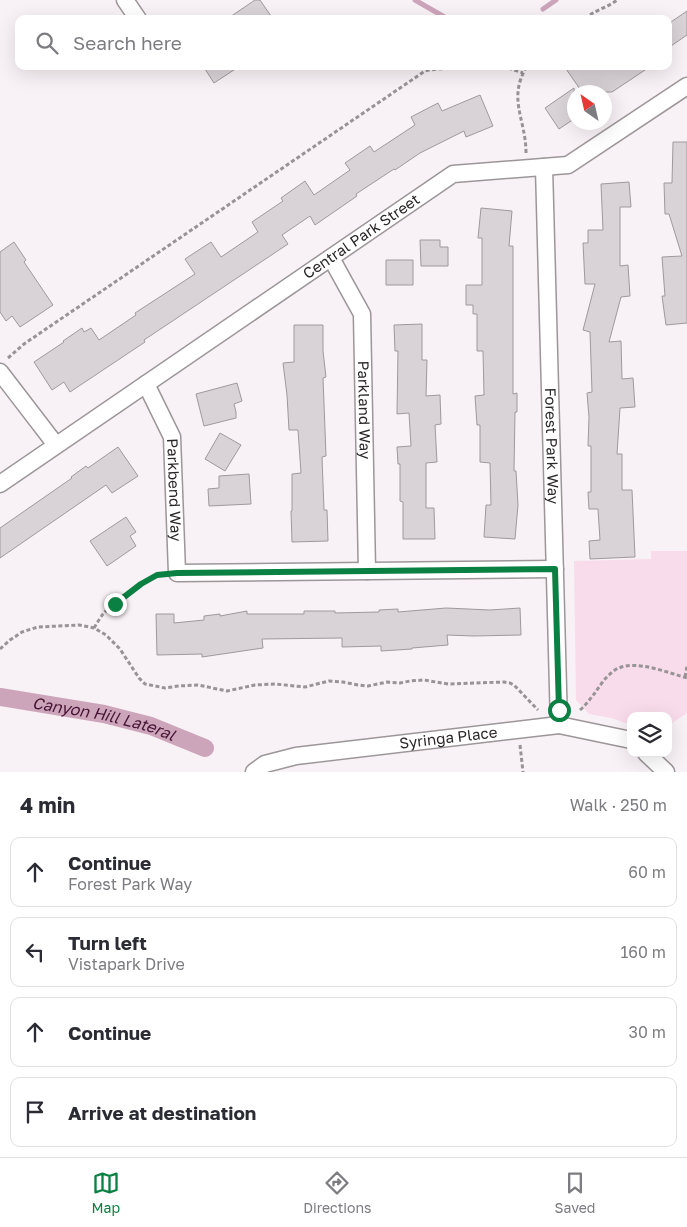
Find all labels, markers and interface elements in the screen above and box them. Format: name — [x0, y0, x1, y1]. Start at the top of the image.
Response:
search box — [15, 15, 672, 70]
icon: search — [33, 29, 61, 57]
text: Search here — [73, 31, 182, 54]
north arrow — [567, 85, 612, 130]
street label: Central Park Street — [299, 190, 423, 282]
street label: Parkland Way — [355, 361, 375, 460]
street label: Forest Park Way — [542, 387, 563, 505]
street label: Parkbend Way — [164, 438, 186, 542]
route end — [104, 593, 127, 616]
water label: Canyon Hill Lateral — [31, 692, 179, 745]
route start — [548, 699, 571, 722]
map controls — [627, 712, 672, 757]
button: layers — [627, 712, 672, 757]
street label: Syringa Place — [398, 722, 498, 752]
text: 4 min — [20, 792, 75, 818]
text: Walk · 250 m — [570, 795, 667, 815]
text: Continue — [68, 851, 151, 874]
icon: ahead — [21, 858, 49, 886]
text: 60 m — [628, 862, 666, 882]
text: Forest Park Way — [68, 874, 192, 894]
text: Turn left — [68, 931, 147, 954]
icon: left — [21, 938, 49, 966]
text: 160 m — [620, 942, 666, 962]
text: Vistapark Drive — [68, 954, 185, 974]
icon: ahead — [21, 1018, 49, 1046]
text: Continue — [68, 1021, 151, 1044]
text: 30 m — [629, 1022, 666, 1042]
icon: arrive — [21, 1098, 49, 1126]
text: Arrive at destination — [68, 1101, 256, 1124]
tab: Map — [92, 1169, 120, 1216]
tab: Directions — [303, 1169, 372, 1216]
tab: Saved — [555, 1169, 595, 1216]

